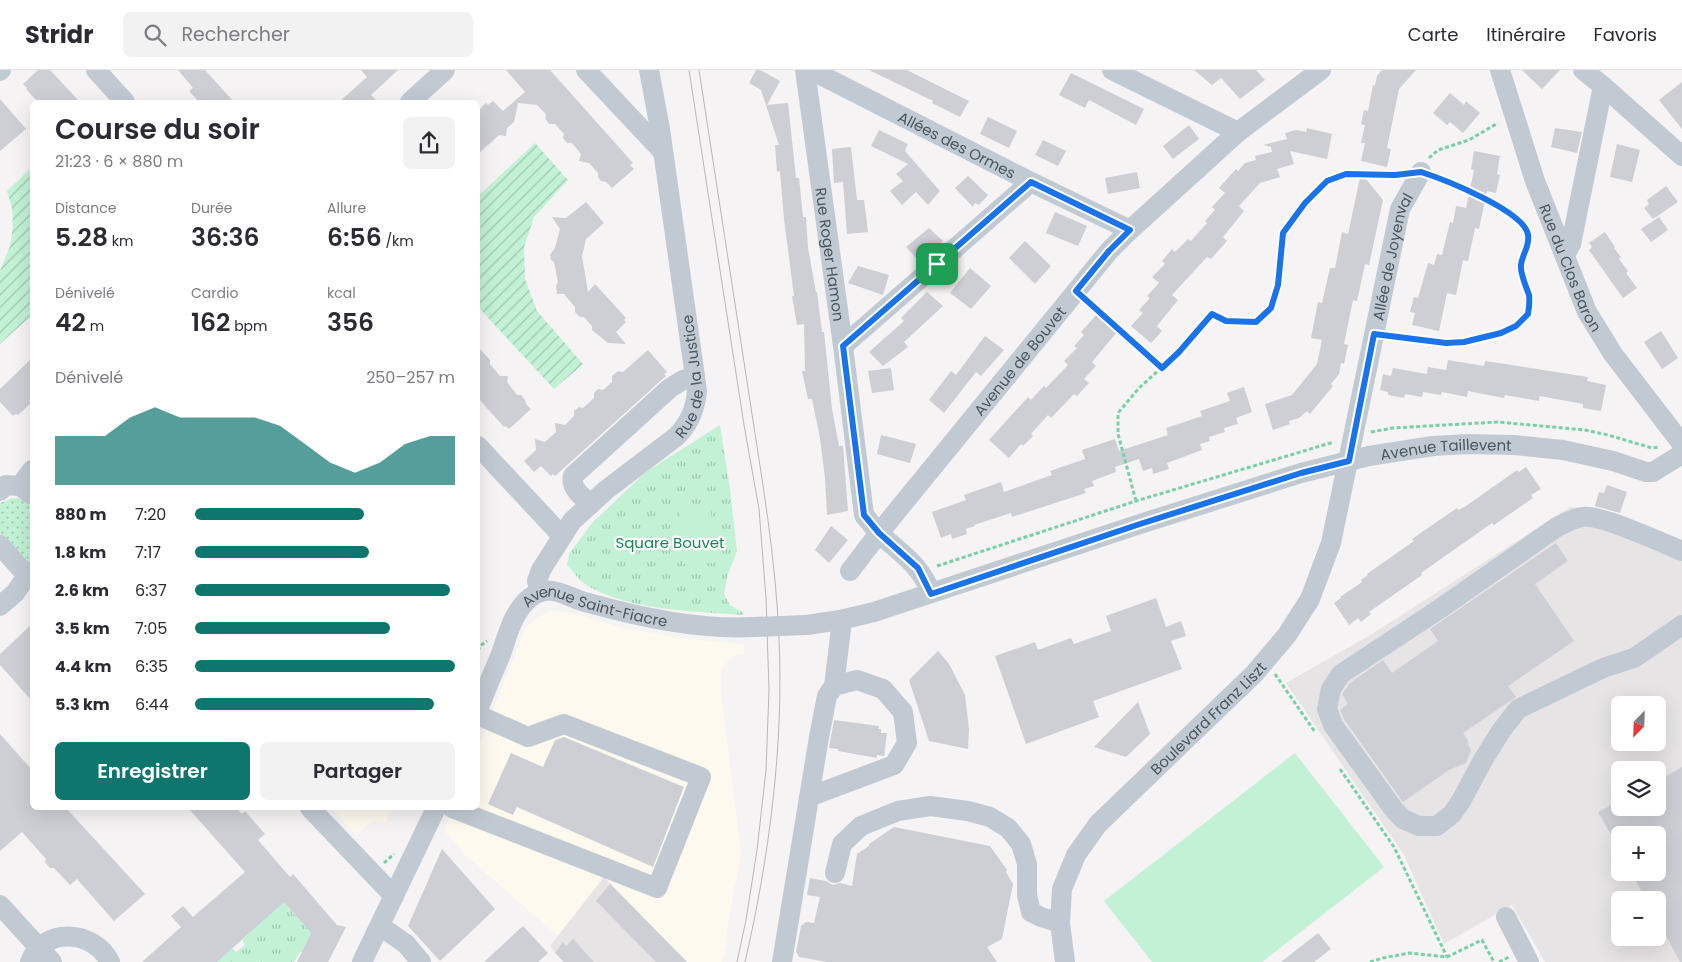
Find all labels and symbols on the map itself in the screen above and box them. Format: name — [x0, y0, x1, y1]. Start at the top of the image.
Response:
street label: Allées des Ormes — [895, 106, 1020, 183]
street label: Rue Roger Hamon — [811, 186, 850, 323]
street label: Allée de Joyenval — [1367, 189, 1418, 322]
street label: Rue du Clos Baron — [1535, 201, 1607, 335]
pin — [916, 243, 958, 285]
street label: Avenue de Bouvet — [968, 302, 1070, 420]
street label: Rue de la Justice — [670, 314, 708, 442]
street label: Avenue Taillevent — [1379, 433, 1512, 465]
park label: Square Bouvet — [615, 532, 725, 553]
street label: Avenue Saint-Fiacre — [516, 580, 669, 631]
street label: Boulevard Franz Liszt — [1145, 657, 1271, 779]
north arrow — [1611, 696, 1666, 751]

